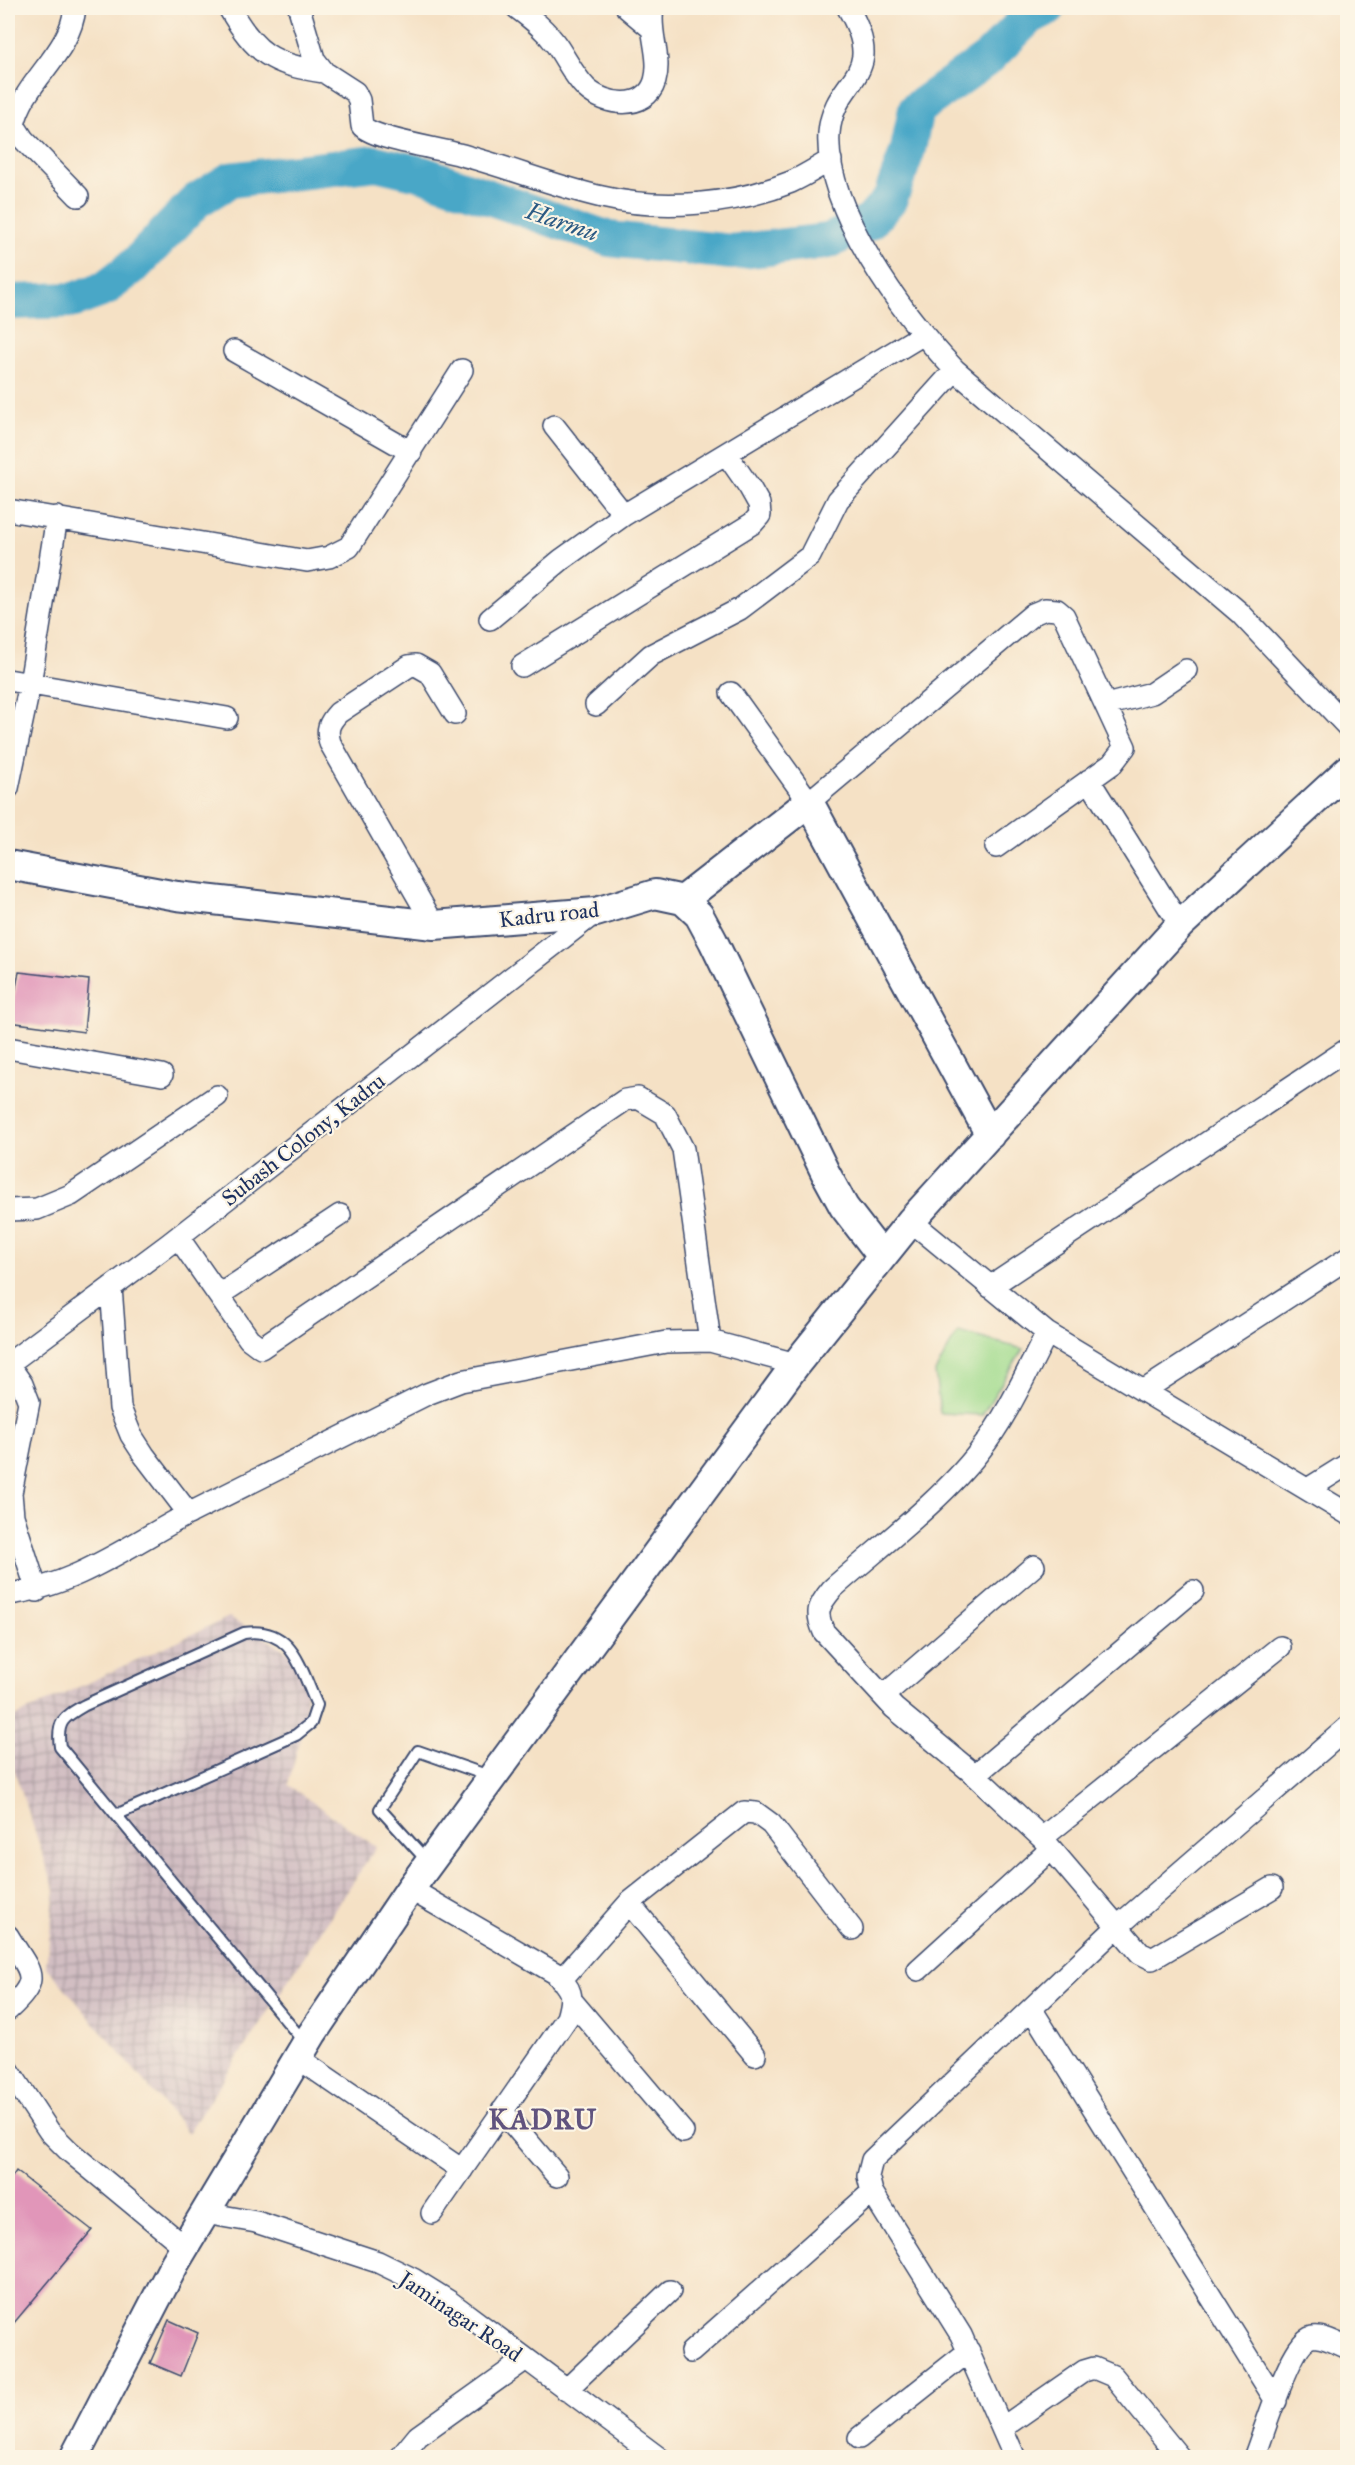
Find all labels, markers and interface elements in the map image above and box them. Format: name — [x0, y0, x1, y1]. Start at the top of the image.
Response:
water label: Harmu — [521, 195, 602, 248]
street label: Kadru road — [498, 896, 600, 933]
street label: Subash Colony, Kadru — [216, 1067, 391, 1212]
district label: KADRU — [489, 2102, 597, 2137]
street label: Jaminagar Road — [392, 2264, 527, 2368]

